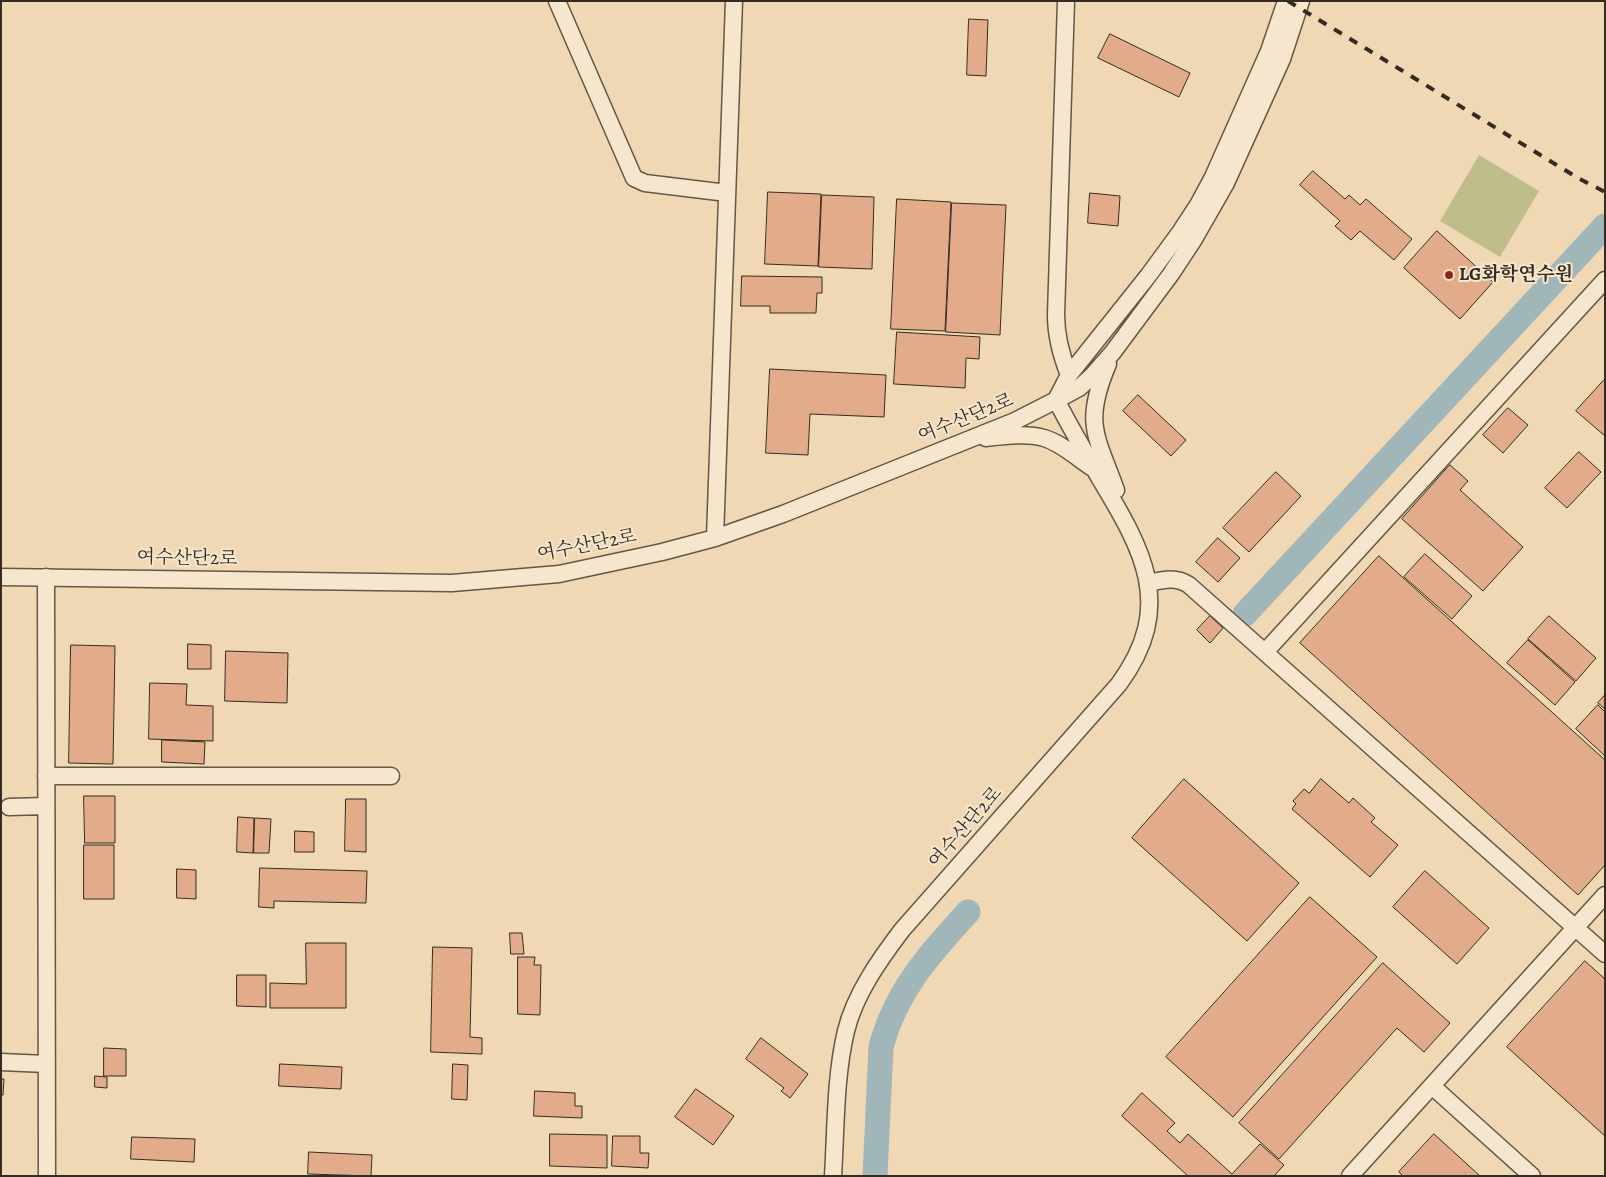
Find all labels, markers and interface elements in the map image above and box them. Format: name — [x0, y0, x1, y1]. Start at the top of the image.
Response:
place label: LG화학연수원 — [1459, 264, 1573, 286]
marker: LG화학연수원 — [1443, 269, 1455, 281]
street label: 여수산단2로 — [915, 390, 1017, 448]
street label: 여수산단2로 — [535, 525, 639, 567]
street label: 여수산단2로 — [136, 547, 238, 571]
street label: 여수산단2로 — [924, 782, 1008, 874]

